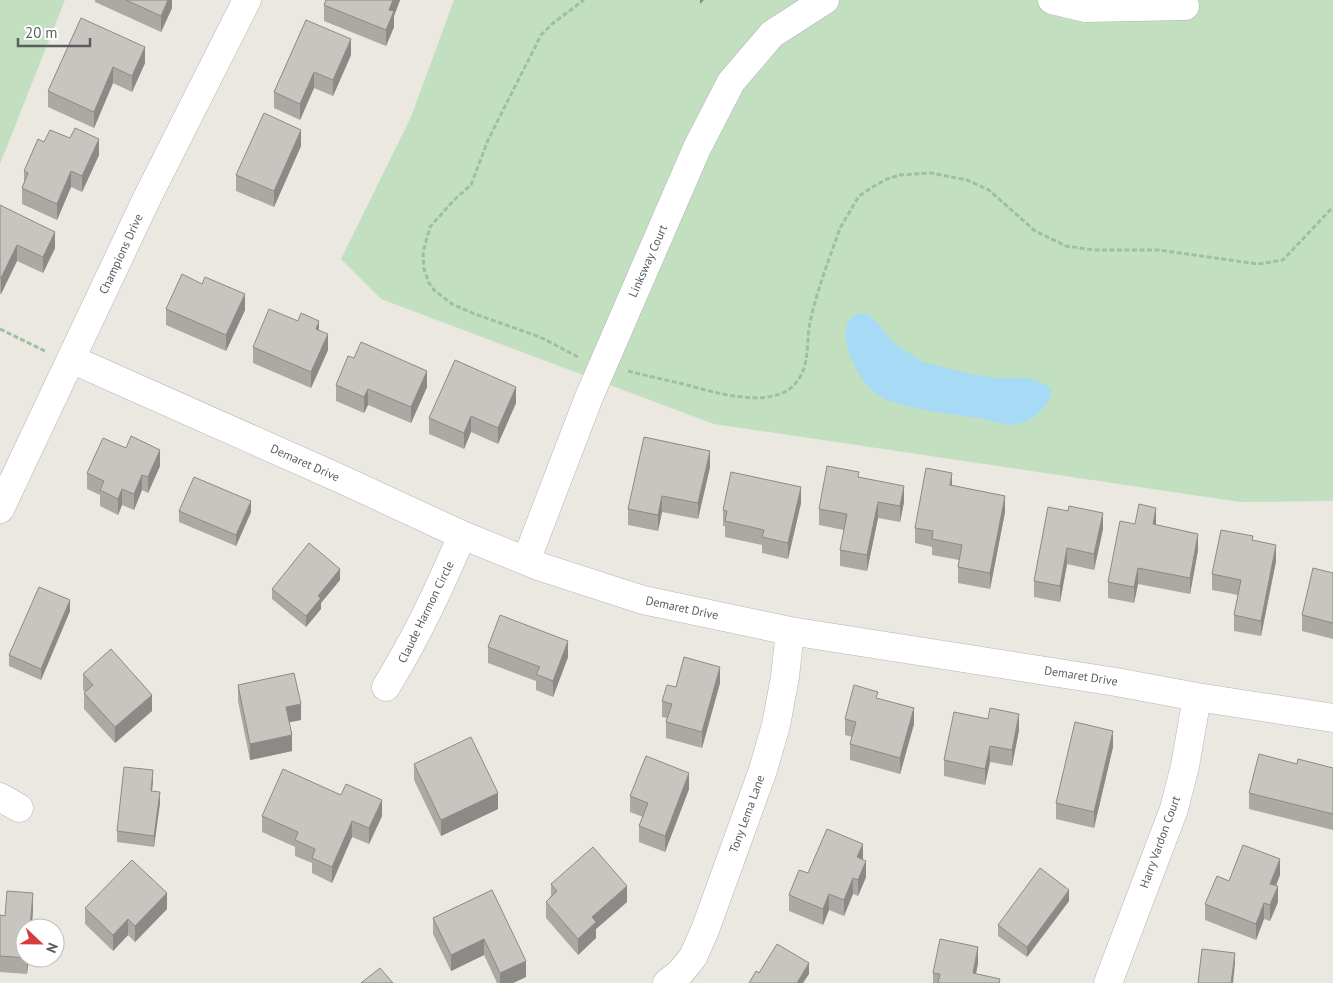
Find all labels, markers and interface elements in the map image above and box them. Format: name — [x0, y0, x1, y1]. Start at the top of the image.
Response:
scale bar — [18, 15, 90, 47]
text: 20 m — [25, 23, 58, 42]
street label: Champions Drive — [95, 211, 146, 296]
street label: Linksway Court — [625, 222, 670, 299]
street label: Demaret Drive — [268, 441, 342, 484]
street label: Claude Harmon Circle — [394, 558, 457, 665]
street label: Demaret Drive — [644, 592, 720, 623]
street label: Demaret Drive — [1043, 662, 1119, 689]
street label: Tony Lema Lane — [726, 773, 768, 855]
street label: Harry Vardon Court — [1136, 794, 1183, 890]
north arrow — [15, 918, 65, 968]
text: N — [42, 940, 62, 956]

